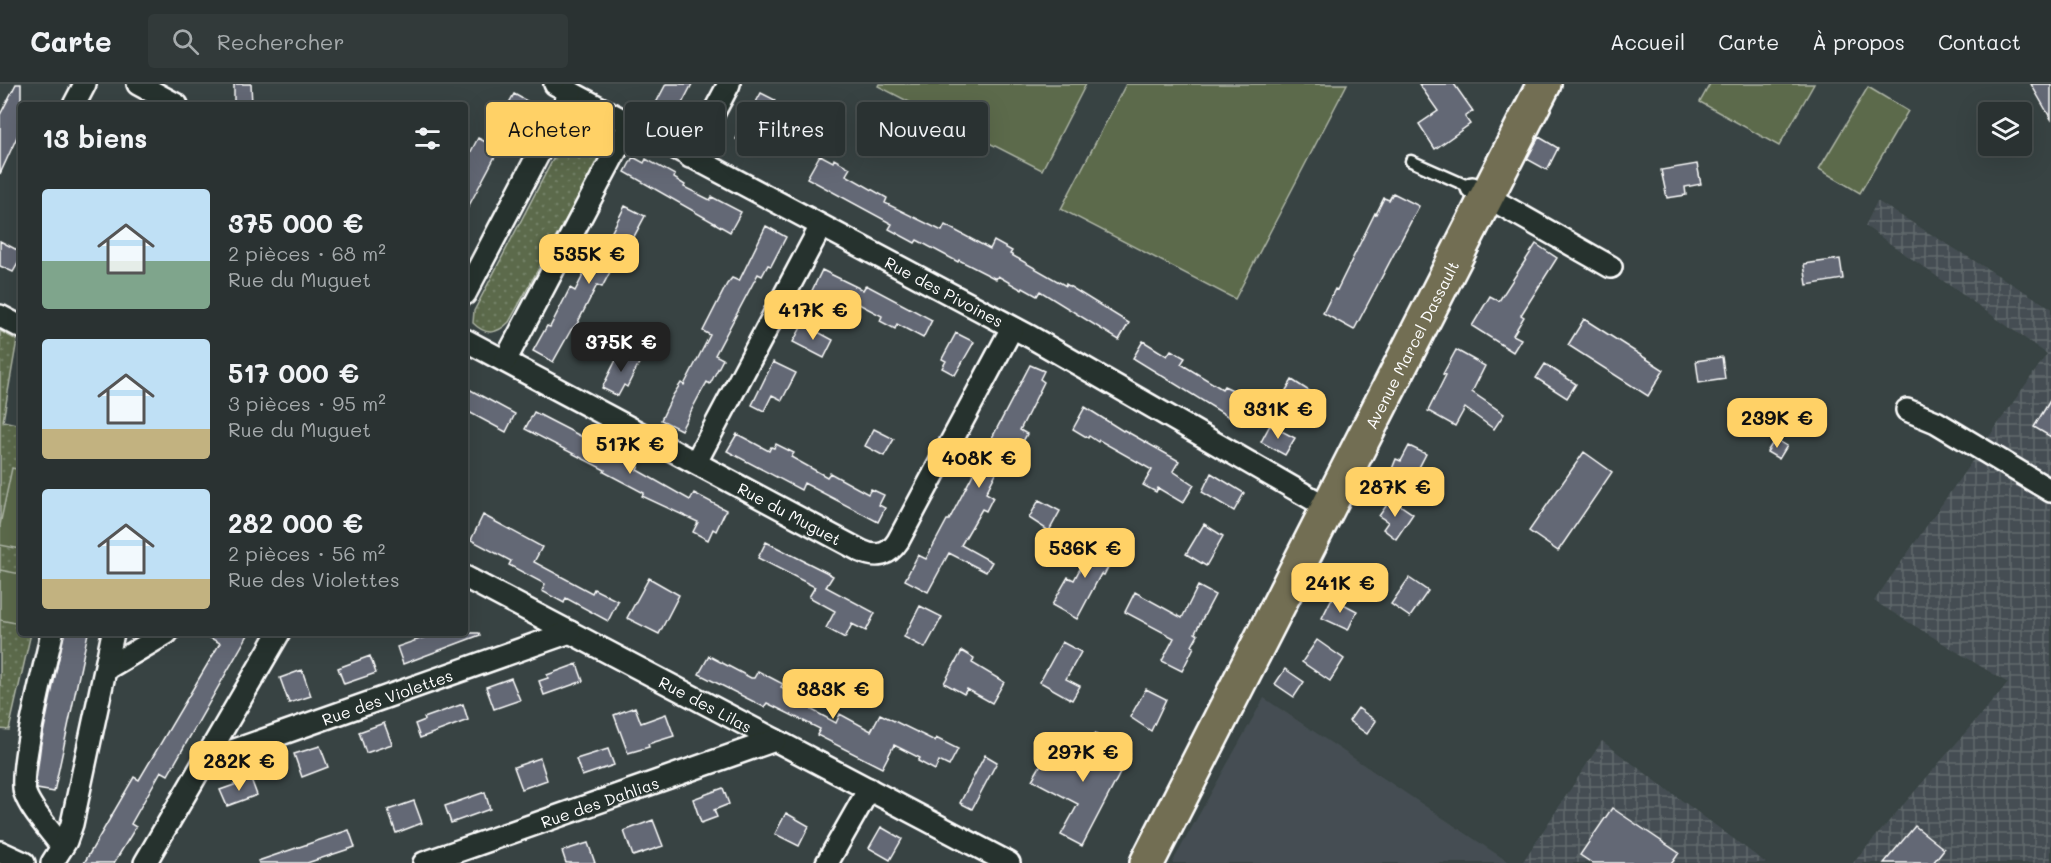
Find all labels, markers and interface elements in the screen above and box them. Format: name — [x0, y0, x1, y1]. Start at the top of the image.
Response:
search box — [148, 14, 568, 68]
text: Carte — [30, 23, 112, 59]
icon: search — [169, 25, 202, 58]
text: Rechercher — [217, 27, 344, 56]
text: Accueil — [1610, 28, 1685, 55]
text: Carte — [1718, 28, 1779, 55]
text: À propos — [1812, 28, 1905, 55]
text: Contact — [1938, 28, 2021, 55]
chip: Acheter — [486, 102, 613, 156]
chip: Louer — [625, 102, 725, 156]
chip: Filtres — [737, 102, 845, 156]
chip: Nouveau — [857, 102, 988, 156]
map controls — [1978, 102, 2032, 156]
button: layers — [1978, 102, 2032, 156]
text: 13 biens — [42, 121, 147, 155]
icon: filters — [411, 122, 444, 155]
text: 375 000 € — [228, 206, 363, 240]
icon: home — [90, 213, 162, 285]
pin: 535K € — [540, 234, 638, 285]
text: 2 pièces · 68 m² — [228, 240, 386, 266]
text: 535K € — [553, 240, 625, 266]
street label: Rue des Pivoines — [882, 251, 1007, 331]
street label: Avenue Marcel Dassault — [1360, 257, 1463, 432]
text: Rue du Muguet — [228, 266, 371, 292]
pin: 417K € — [764, 290, 862, 341]
text: 417K € — [778, 296, 848, 322]
pin: 375K € — [572, 322, 670, 373]
text: 375K € — [585, 328, 657, 354]
text: 517 000 € — [228, 356, 359, 390]
icon: home — [90, 363, 162, 435]
pin: 331K € — [1229, 389, 1327, 440]
text: 3 pièces · 95 m² — [228, 390, 386, 416]
text: 331K € — [1243, 395, 1313, 421]
pin: 239K € — [1728, 398, 1826, 449]
text: 239K € — [1741, 404, 1813, 430]
text: Rue du Muguet — [228, 416, 371, 442]
pin: 517K € — [581, 424, 679, 475]
text: 517K € — [596, 430, 664, 456]
pin: 408K € — [930, 438, 1028, 489]
text: 408K € — [942, 444, 1016, 470]
pin: 287K € — [1346, 467, 1444, 518]
text: 287K € — [1359, 473, 1431, 499]
street label: Rue du Muguet — [734, 477, 845, 549]
text: 282 000 € — [228, 506, 363, 540]
icon: home — [90, 513, 162, 585]
pin: 536K € — [1036, 528, 1134, 579]
text: 536K € — [1049, 534, 1121, 560]
text: 2 pièces · 56 m² — [228, 540, 385, 566]
pin: 241K € — [1291, 563, 1389, 614]
text: Rue des Violettes — [228, 566, 400, 592]
text: 241K € — [1305, 569, 1375, 595]
street label: Rue des Violettes — [319, 664, 455, 729]
pin: 383K € — [784, 669, 882, 720]
street label: Rue des Lilas — [656, 671, 756, 737]
text: 383K € — [797, 675, 869, 701]
pin: 297K € — [1034, 732, 1132, 783]
text: 297K € — [1048, 738, 1118, 764]
pin: 282K € — [190, 741, 288, 792]
text: 282K € — [203, 747, 275, 773]
street label: Rue des Dahlias — [538, 771, 661, 832]

